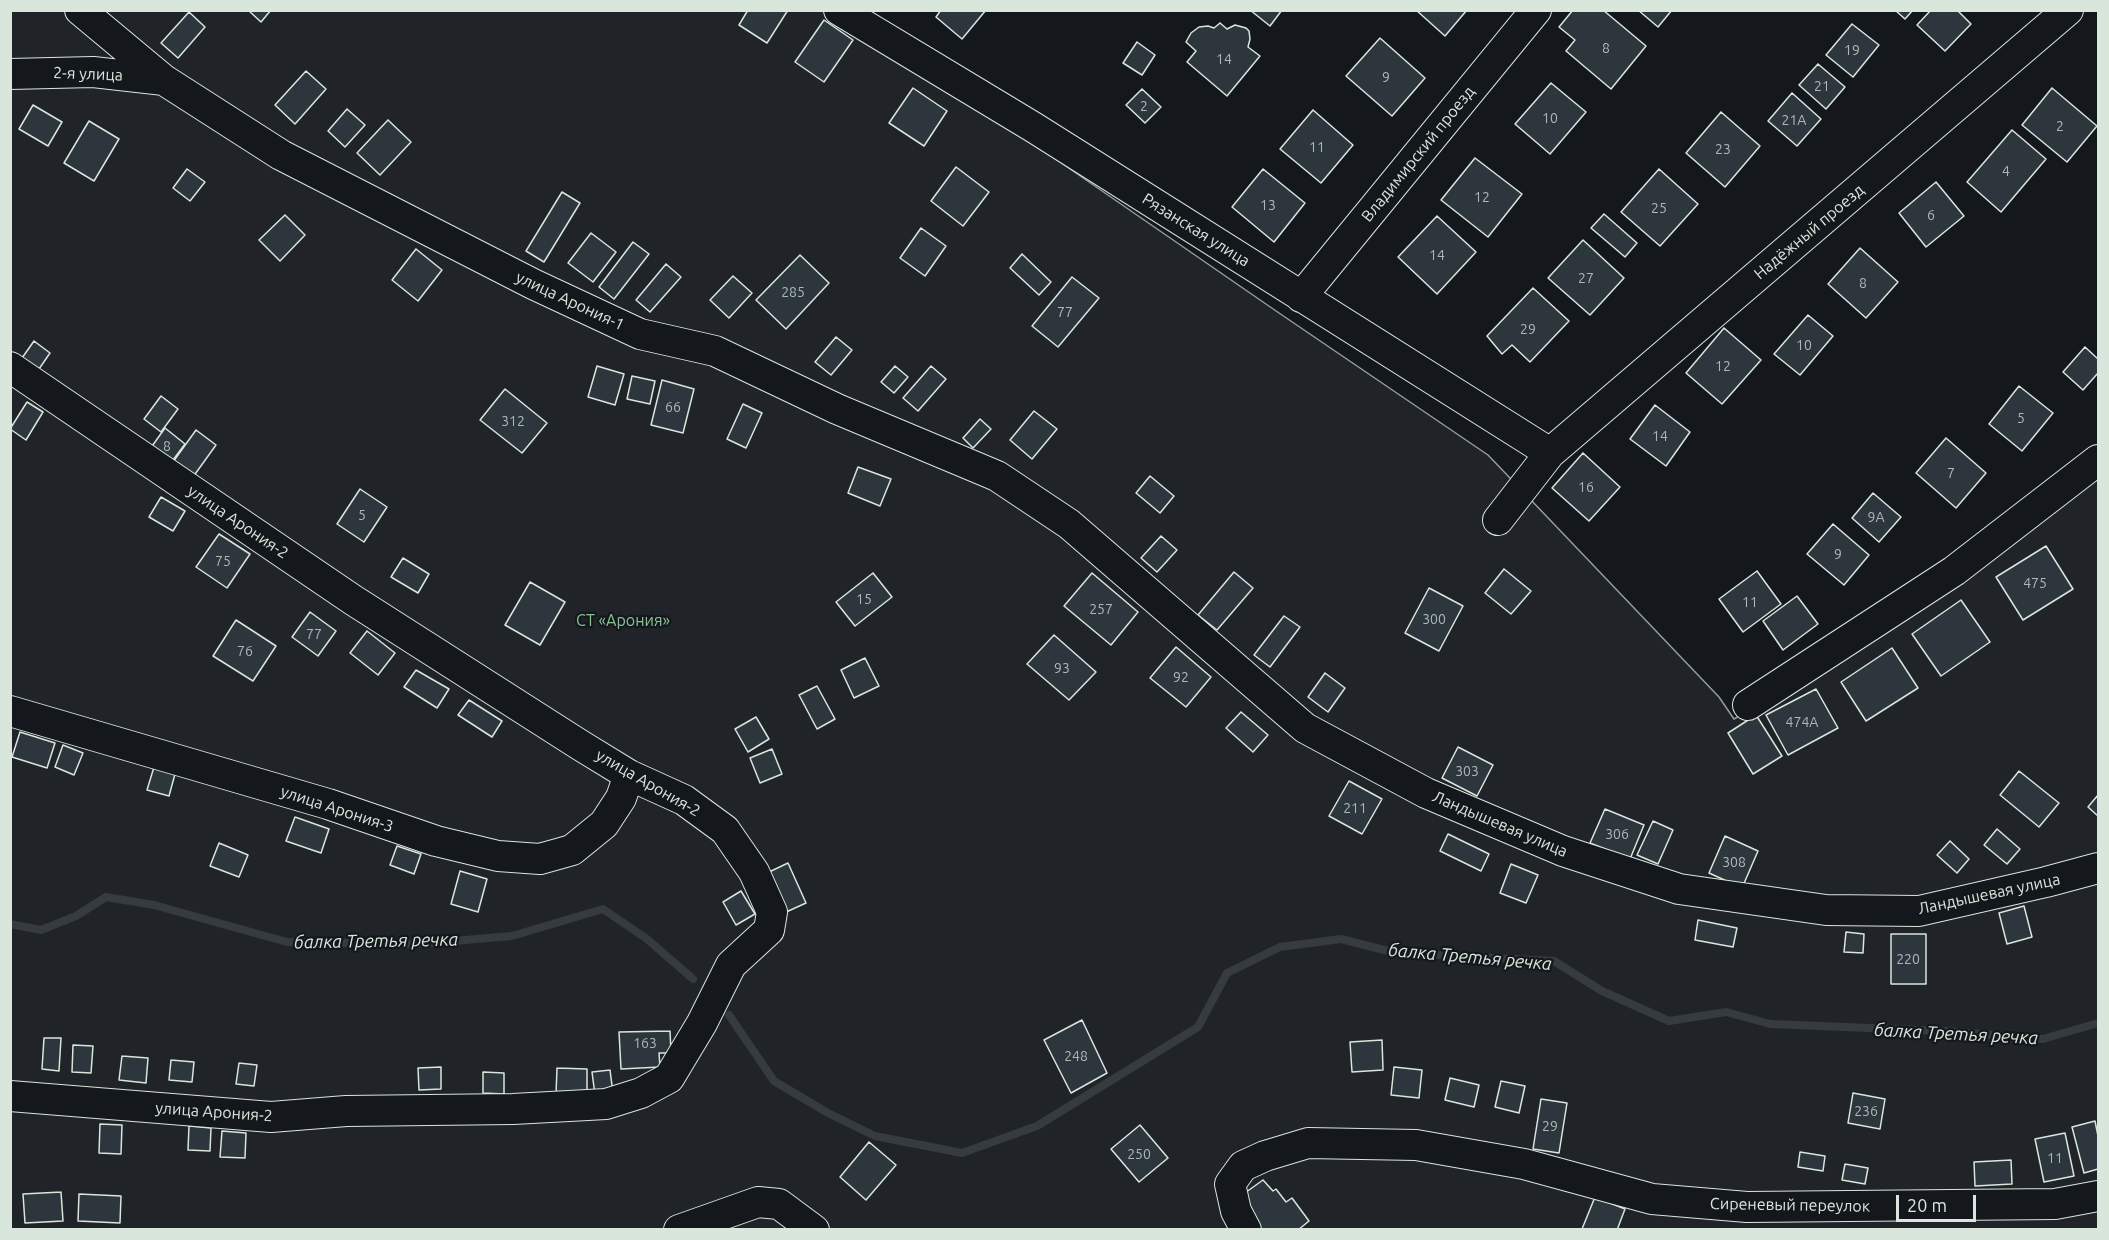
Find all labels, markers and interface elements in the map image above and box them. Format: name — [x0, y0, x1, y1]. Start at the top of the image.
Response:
house number: 8 — [1602, 40, 1610, 56]
house number: 19 — [1844, 42, 1860, 58]
house number: 14 — [1216, 51, 1232, 67]
street label: 2-я улица — [53, 63, 123, 85]
house number: 9 — [1382, 69, 1390, 85]
house number: 21 — [1814, 78, 1830, 94]
street label: Владимирский проезд — [1357, 82, 1479, 226]
house number: 2 — [1140, 98, 1148, 114]
house number: 10 — [1542, 110, 1558, 126]
house number: 21А — [1782, 112, 1806, 128]
house number: 2 — [2056, 118, 2064, 134]
house number: 11 — [1309, 139, 1325, 155]
house number: 23 — [1715, 141, 1731, 157]
house number: 4 — [2002, 163, 2010, 179]
street label: Надёжный проезд — [1750, 180, 1868, 284]
street label: Рязанская улица — [1139, 189, 1253, 271]
house number: 12 — [1474, 189, 1490, 205]
house number: 13 — [1260, 197, 1276, 213]
house number: 25 — [1651, 200, 1667, 216]
house number: 6 — [1927, 207, 1935, 223]
house number: 14 — [1429, 247, 1445, 263]
street label: улица Арония-1 — [513, 267, 627, 335]
house number: 27 — [1578, 270, 1594, 286]
house number: 8 — [1859, 275, 1867, 291]
house number: 285 — [781, 284, 805, 300]
house number: 77 — [1057, 304, 1073, 320]
house number: 29 — [1520, 321, 1536, 337]
house number: 10 — [1796, 337, 1812, 353]
house number: 12 — [1715, 358, 1731, 374]
house number: 66 — [665, 399, 681, 415]
house number: 5 — [2017, 410, 2025, 426]
house number: 312 — [501, 413, 525, 429]
house number: 14 — [1652, 428, 1668, 444]
house number: 8 — [163, 438, 171, 454]
house number: 7 — [1947, 465, 1955, 481]
house number: 16 — [1578, 479, 1594, 495]
street label: улица Арония-2 — [184, 481, 292, 563]
house number: 5 — [358, 507, 366, 523]
house number: 9А — [1868, 509, 1884, 525]
house number: 9 — [1834, 546, 1842, 562]
house number: 75 — [215, 553, 231, 569]
house number: 475 — [2023, 575, 2047, 591]
house number: 15 — [856, 591, 872, 607]
house number: 11 — [1742, 594, 1758, 610]
house number: 257 — [1089, 601, 1113, 617]
park label: СТ «Арония» — [576, 611, 670, 631]
house number: 300 — [1422, 611, 1446, 627]
house number: 77 — [306, 626, 322, 642]
house number: 76 — [237, 643, 253, 659]
house number: 93 — [1054, 660, 1070, 676]
house number: 92 — [1173, 669, 1189, 685]
house number: 474А — [1786, 714, 1818, 730]
street label: улица Арония-2 — [592, 745, 704, 821]
house number: 303 — [1455, 763, 1479, 779]
street label: улица Арония-3 — [278, 782, 396, 836]
street label: Ландышевая улица — [1430, 787, 1570, 861]
house number: 211 — [1343, 800, 1367, 816]
house number: 306 — [1605, 826, 1629, 842]
house number: 308 — [1722, 854, 1746, 870]
street label: Ландышевая улица — [1916, 870, 2062, 918]
water label: балка Третья речка — [294, 929, 458, 953]
water label: балка Третья речка — [1387, 939, 1553, 975]
house number: 220 — [1896, 951, 1920, 967]
water label: балка Третья речка — [1874, 1019, 2038, 1049]
house number: 163 — [633, 1035, 657, 1051]
house number: 248 — [1064, 1048, 1088, 1064]
street label: улица Арония-2 — [155, 1098, 273, 1126]
house number: 236 — [1854, 1103, 1878, 1119]
house number: 29 — [1542, 1118, 1558, 1134]
house number: 250 — [1127, 1146, 1151, 1162]
house number: 11 — [2047, 1150, 2063, 1166]
scale bar — [1899, 1183, 1978, 1221]
street label: Сиреневый переулок — [1710, 1194, 1870, 1216]
text: 20 m — [1907, 1195, 1947, 1215]

